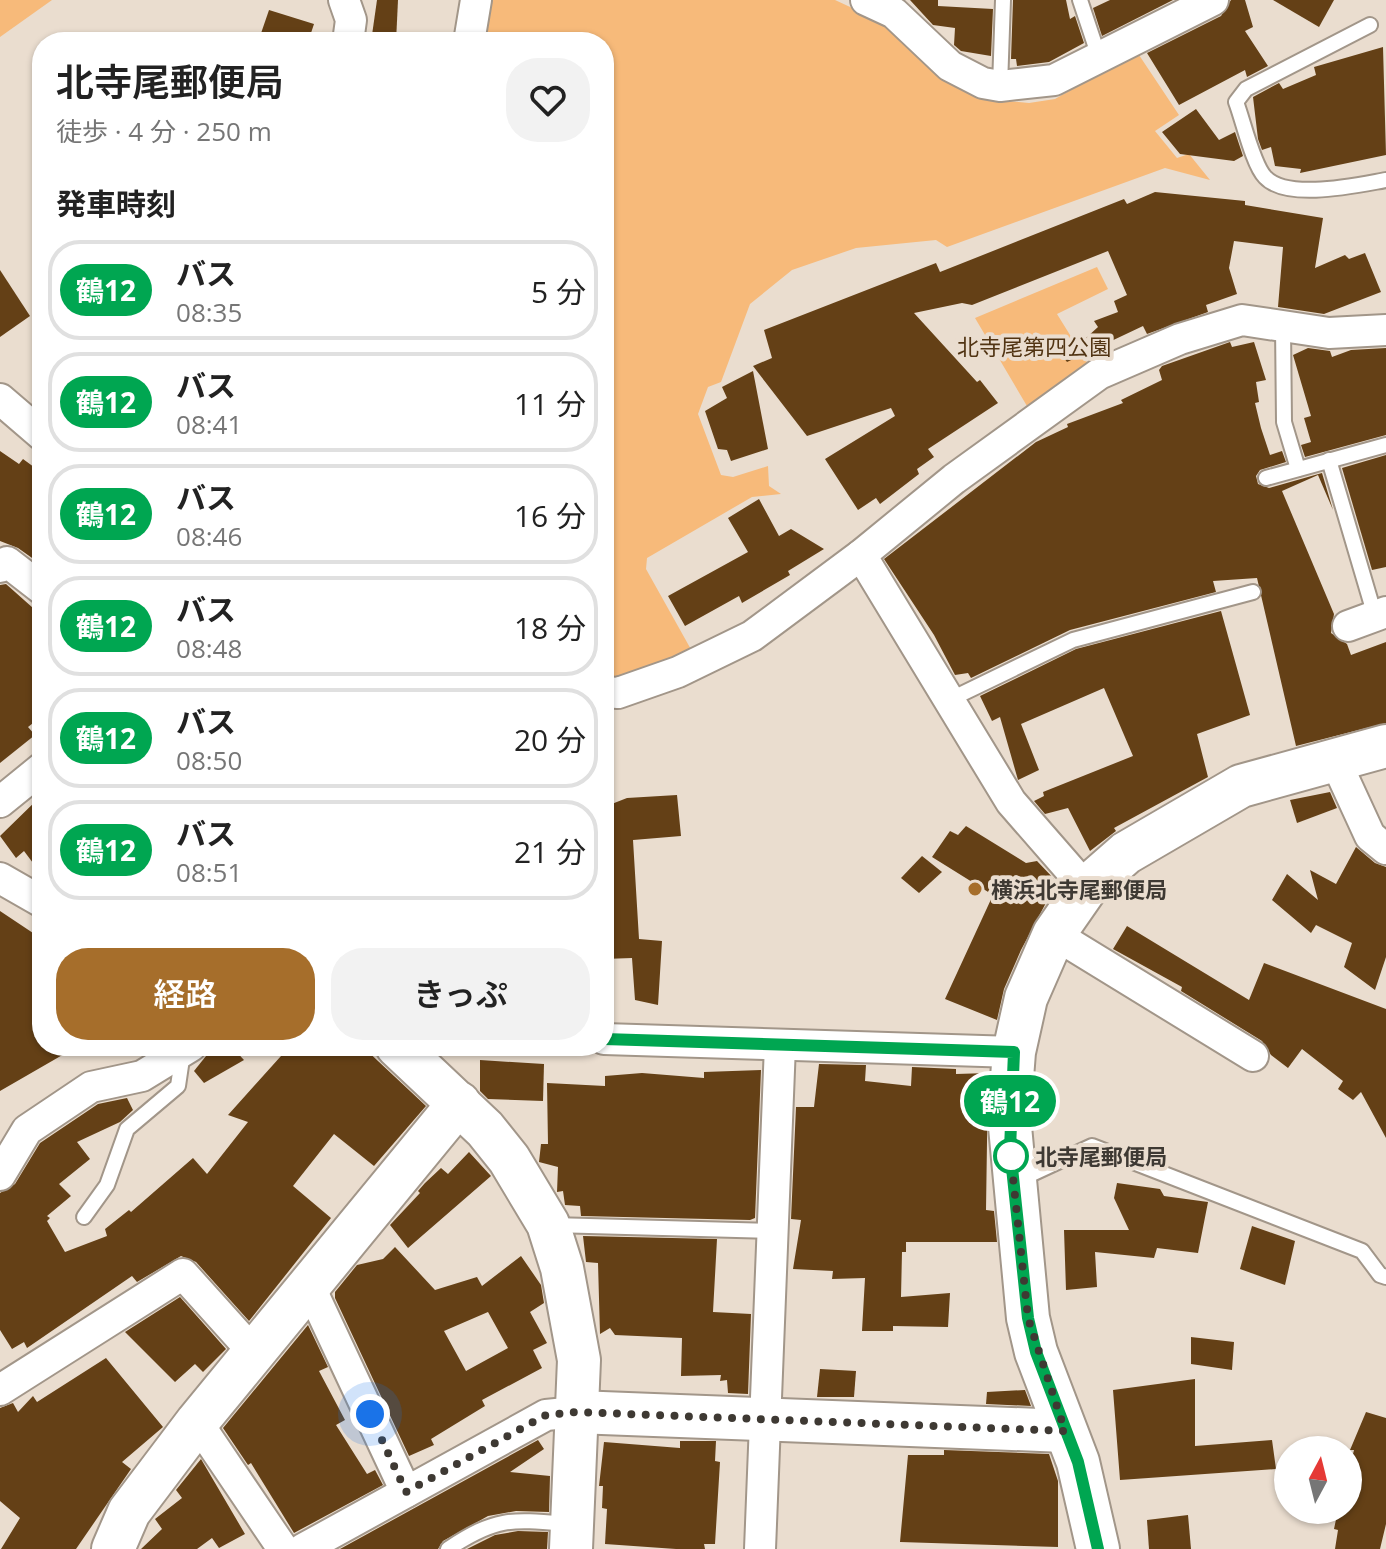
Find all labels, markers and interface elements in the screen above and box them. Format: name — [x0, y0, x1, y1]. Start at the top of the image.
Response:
text: 北寺尾郵便局 — [56, 55, 284, 107]
button: heart — [506, 58, 590, 142]
text: 徒歩 · 4 分 · 250 m — [56, 113, 272, 149]
text: 発車時刻 — [56, 183, 176, 224]
text: バス — [176, 253, 236, 294]
text: 鶴12 — [76, 271, 136, 309]
text: 5 分 — [531, 271, 586, 312]
text: 08:35 — [176, 294, 242, 330]
park label: 北寺尾第四公園 — [957, 331, 1111, 361]
text: バス — [176, 365, 236, 406]
text: 鶴12 — [76, 383, 136, 421]
text: 11 分 — [514, 383, 586, 424]
text: 08:41 — [176, 406, 242, 442]
text: バス — [176, 477, 236, 518]
text: 鶴12 — [76, 495, 136, 533]
text: 16 分 — [514, 495, 586, 536]
text: 08:46 — [176, 518, 242, 554]
text: バス — [176, 589, 236, 630]
text: 鶴12 — [76, 607, 136, 645]
text: 18 分 — [514, 607, 586, 648]
text: 08:48 — [176, 630, 242, 666]
text: バス — [176, 701, 236, 742]
text: 鶴12 — [76, 719, 136, 757]
text: 20 分 — [514, 719, 586, 760]
text: 08:50 — [176, 742, 242, 778]
text: バス — [176, 813, 236, 854]
text: 鶴12 — [76, 831, 136, 869]
text: 21 分 — [514, 831, 586, 872]
text: 08:51 — [176, 854, 242, 890]
place label: 横浜北寺尾郵便局 — [991, 874, 1167, 904]
marker: 横浜北寺尾郵便局 — [966, 880, 984, 898]
button: 経路 — [56, 948, 315, 1040]
button: きっぷ — [331, 948, 590, 1040]
line badge: 鶴12 — [964, 1075, 1056, 1127]
text: 鶴12 — [980, 1082, 1040, 1120]
marker: 北寺尾郵便局 — [994, 1139, 1028, 1173]
place label: 北寺尾郵便局 — [1035, 1141, 1167, 1171]
your location — [350, 1394, 390, 1434]
north arrow — [1274, 1436, 1362, 1524]
map controls — [1274, 1436, 1362, 1524]

